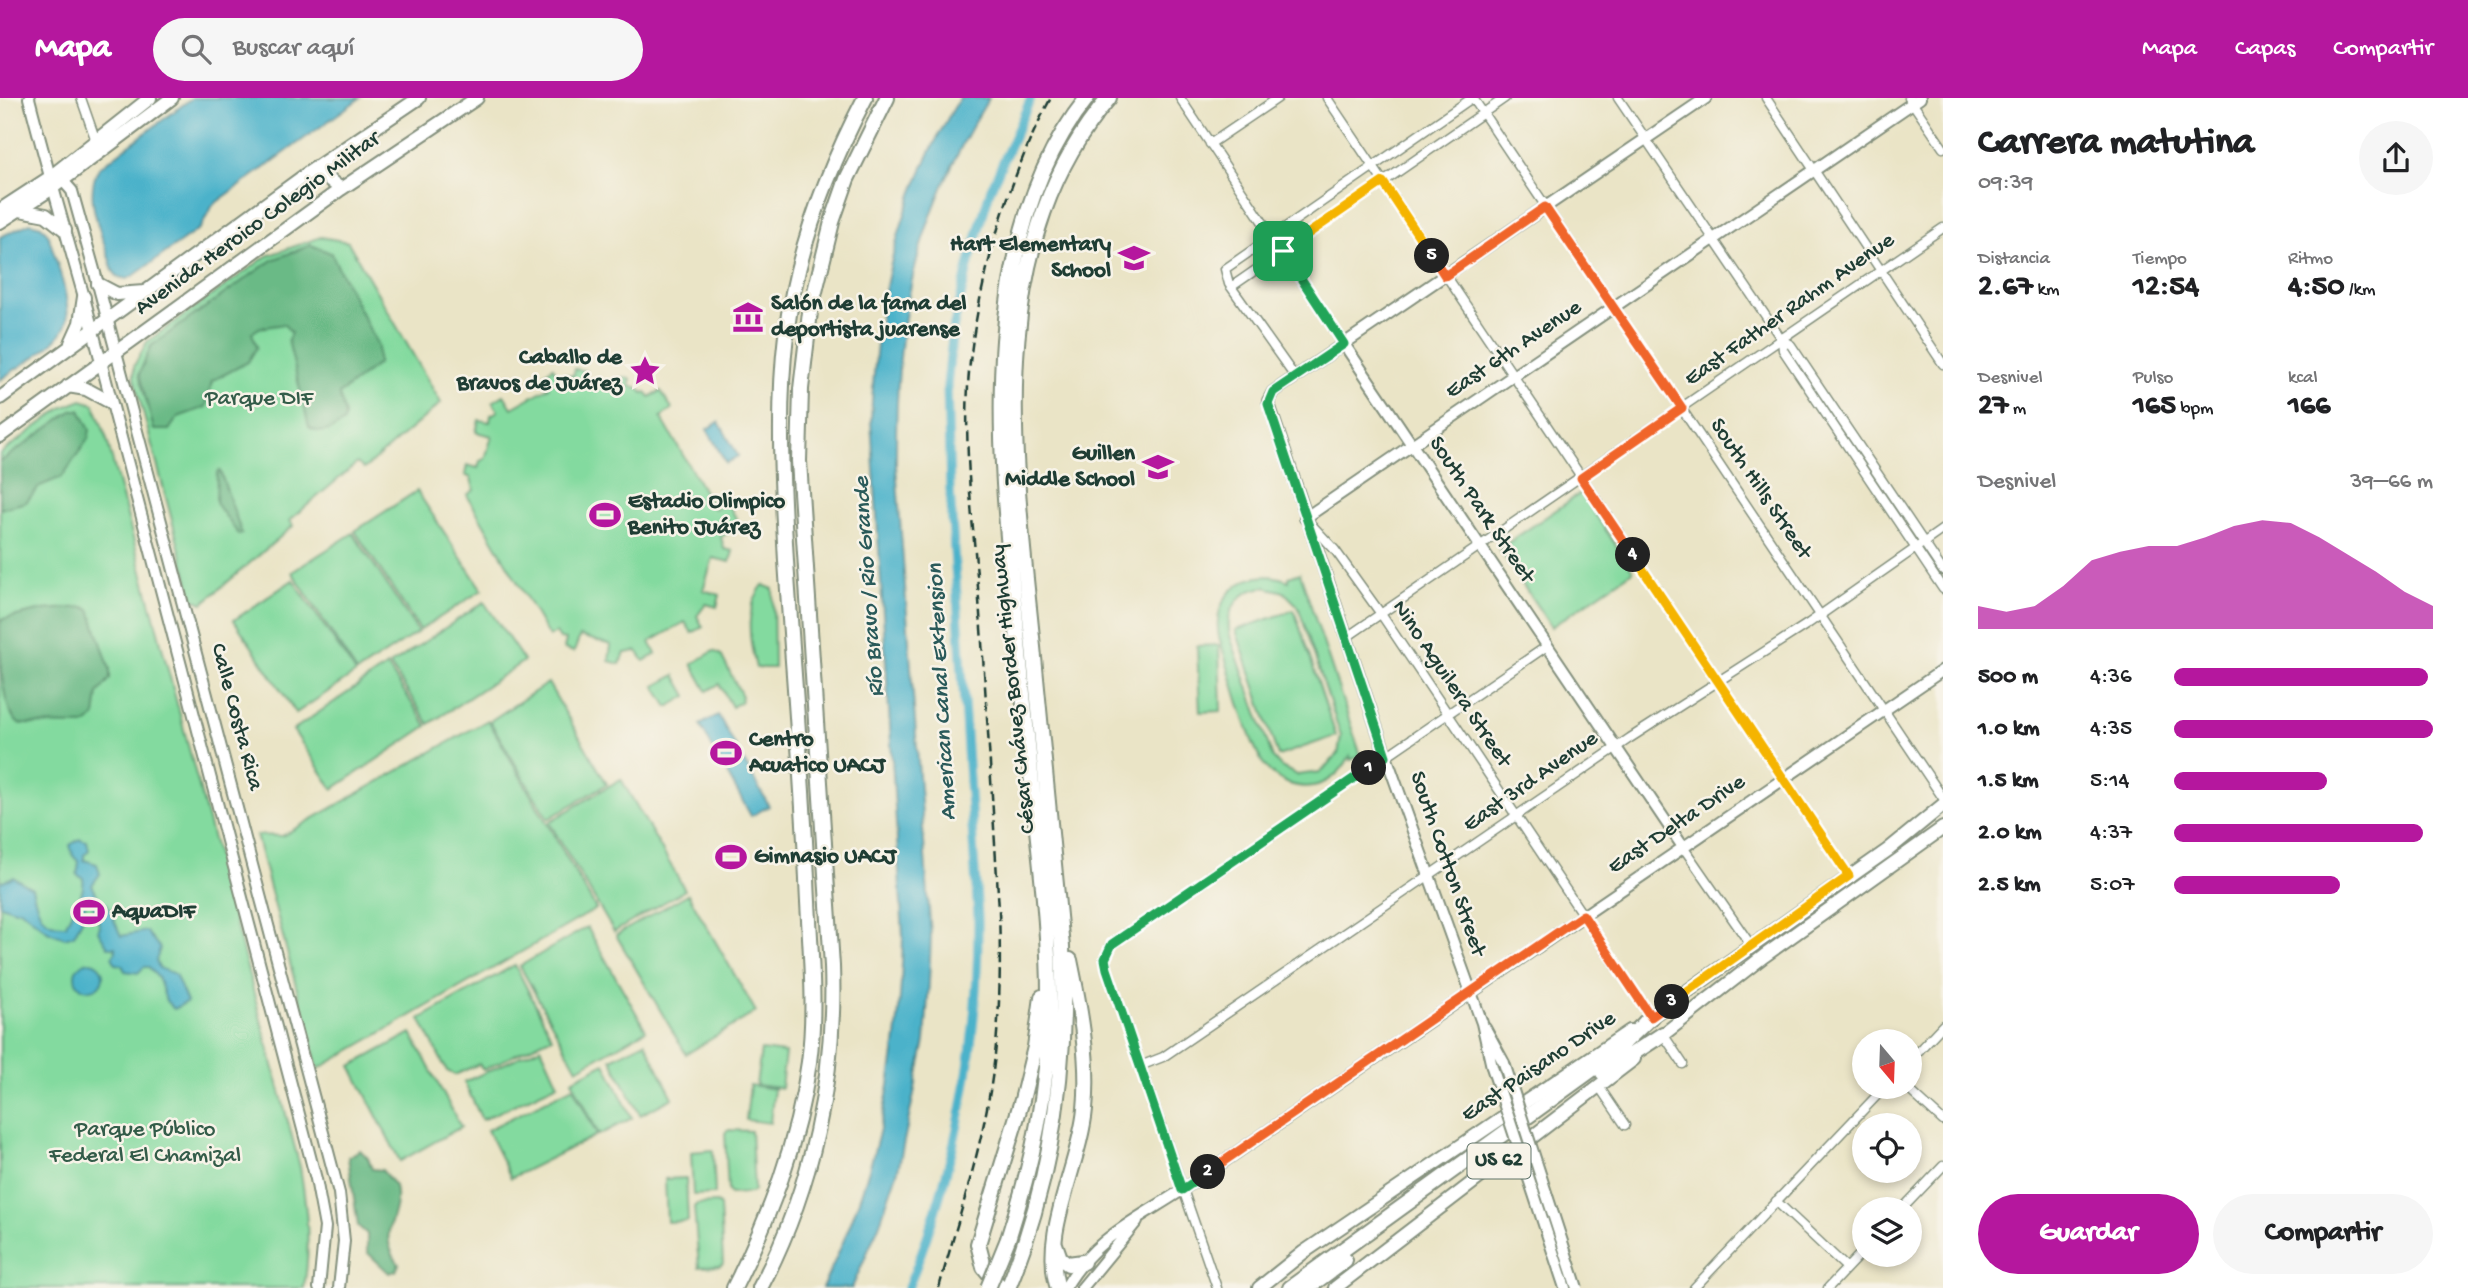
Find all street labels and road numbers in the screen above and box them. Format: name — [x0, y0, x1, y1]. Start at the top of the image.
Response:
street label: Avenida Heroico Colegio Militar — [130, 125, 387, 322]
street label: East Father Rahm Avenue — [1680, 227, 1901, 393]
street label: East 6th Avenue — [1441, 294, 1588, 405]
street label: South Hills Street — [1703, 413, 1818, 566]
street label: South Park Street — [1422, 431, 1541, 590]
street label: César Chávez Border Highway — [985, 543, 1043, 835]
street label: Nino Aguilera Street — [1385, 595, 1518, 774]
street label: Calle Costa Rica — [203, 641, 269, 795]
street label: East 3rd Avenue — [1458, 725, 1605, 839]
street label: South Cotton Street — [1403, 768, 1492, 961]
street label: East Delta Drive — [1603, 768, 1752, 881]
street label: East Paisano Drive — [1457, 1005, 1622, 1129]
road number: US 62 — [1468, 1144, 1530, 1178]

